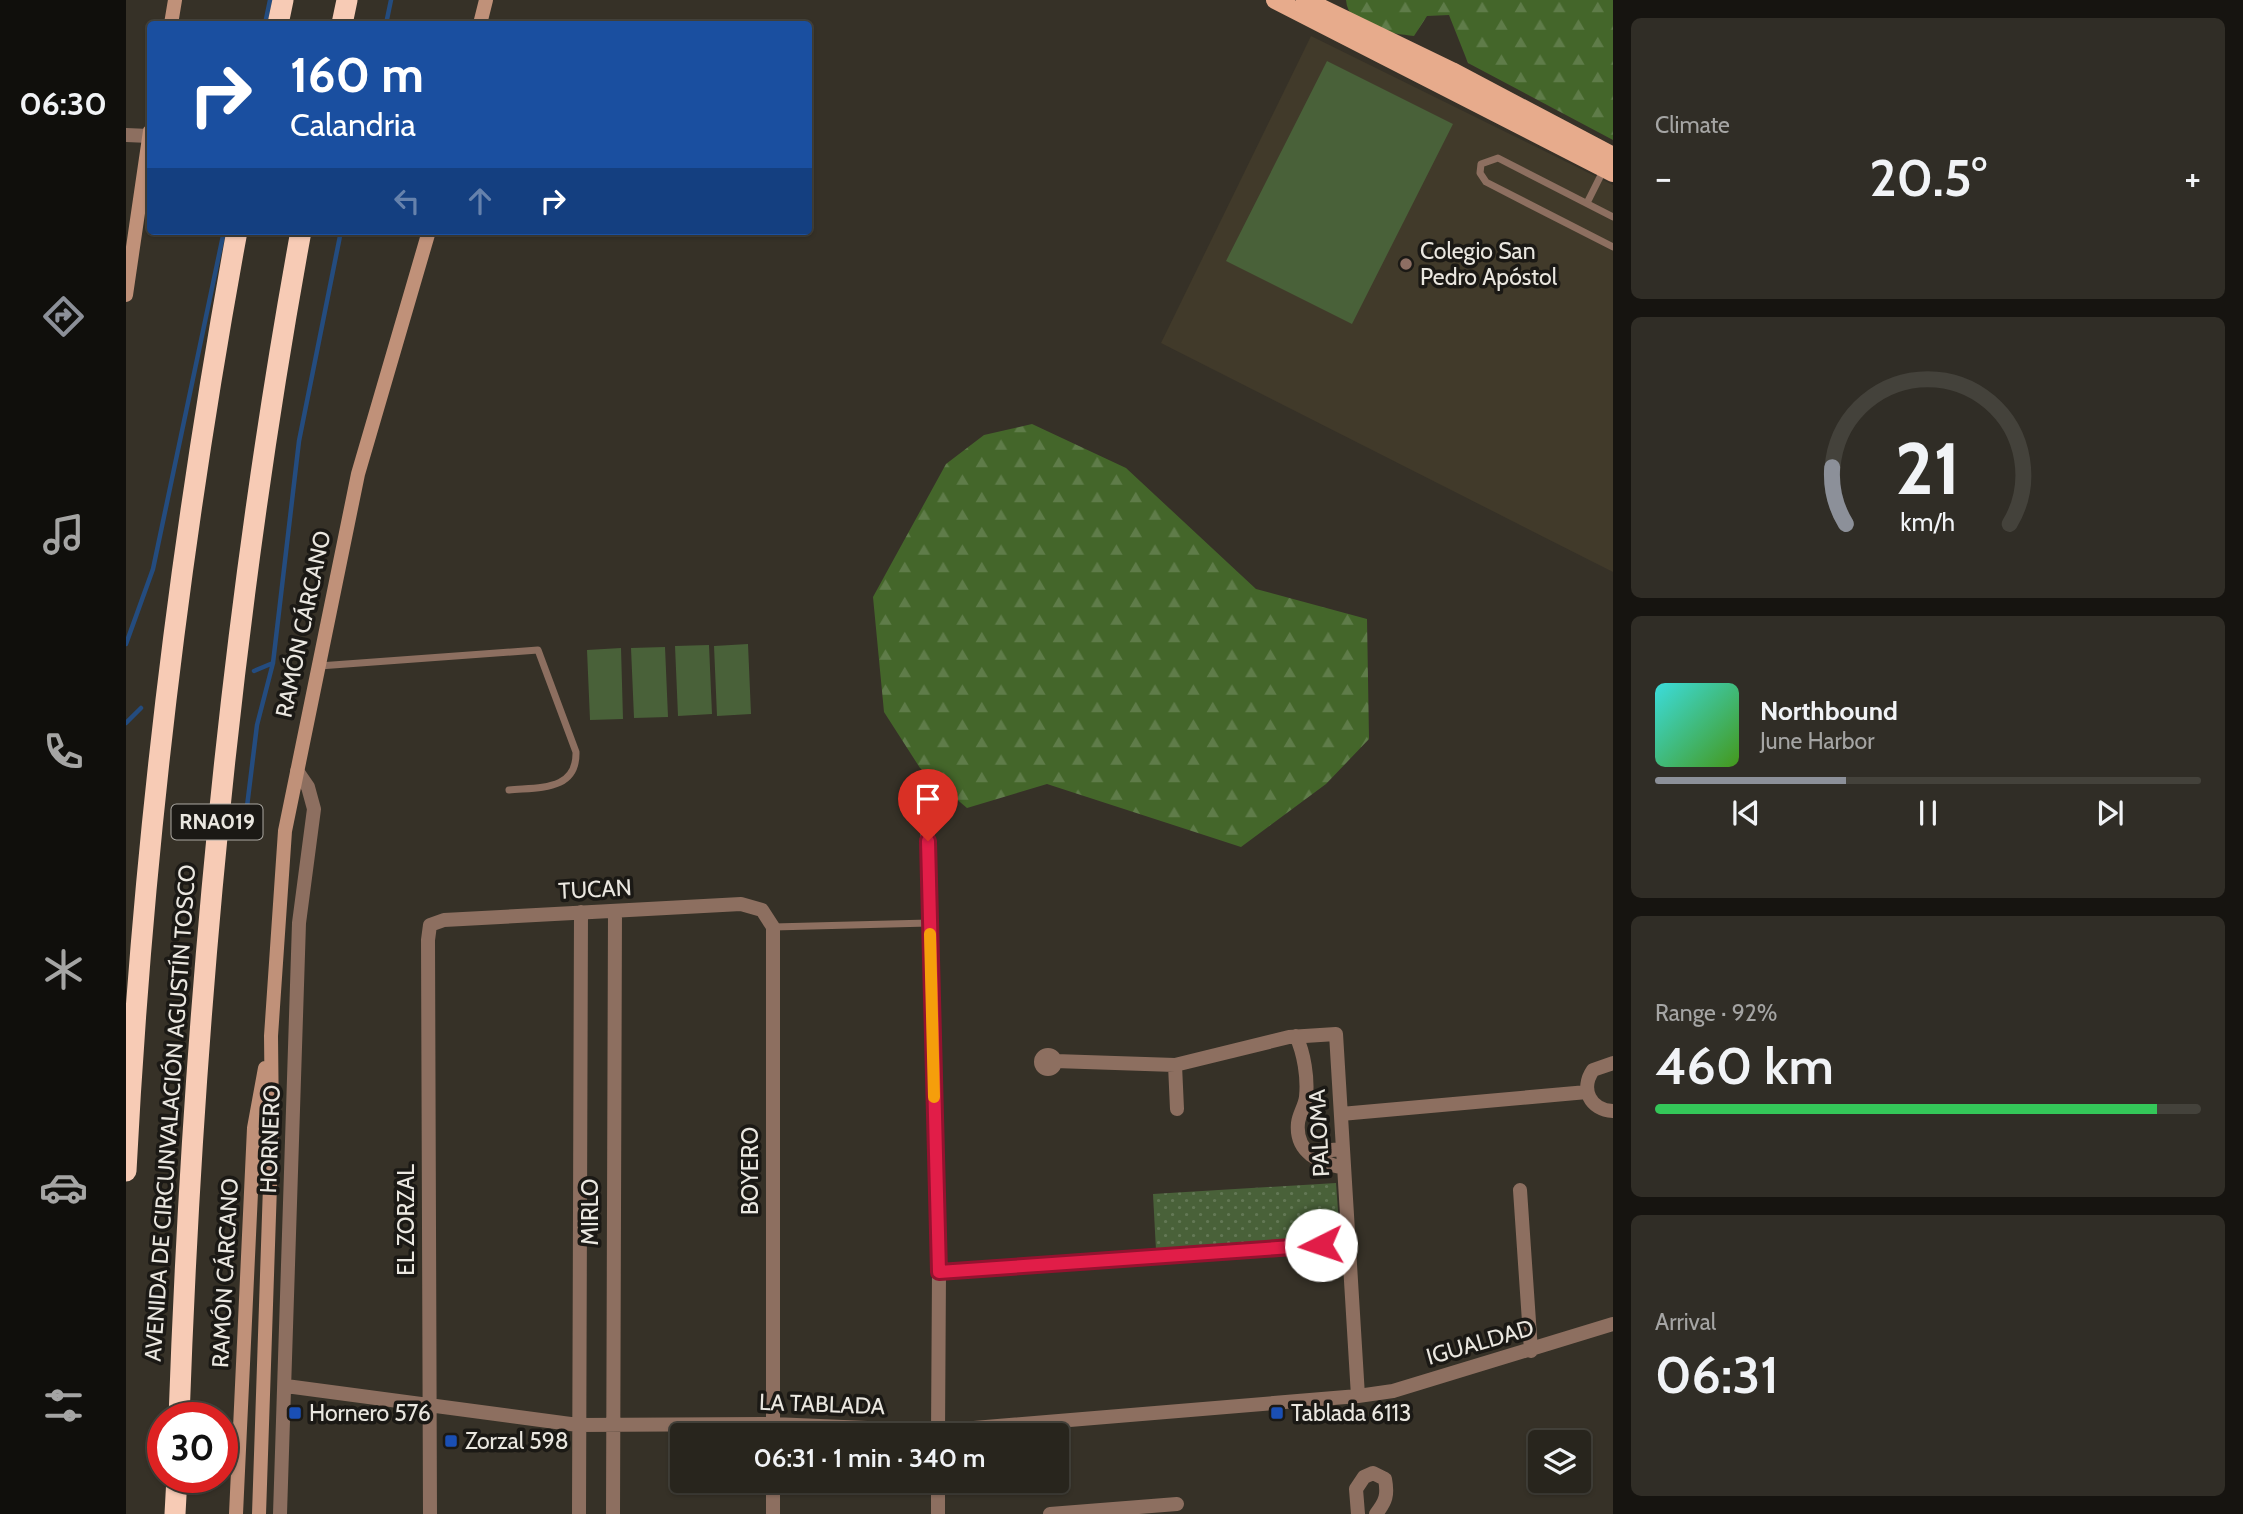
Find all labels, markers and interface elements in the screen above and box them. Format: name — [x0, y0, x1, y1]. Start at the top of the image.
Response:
text: 160 m — [290, 45, 424, 104]
icon: right — [175, 49, 266, 140]
text: 06:30 — [19, 84, 107, 123]
text: Calandria — [290, 105, 416, 144]
text: Climate — [1655, 111, 1730, 139]
text: 20.5° — [1869, 146, 1987, 209]
text: − — [1655, 154, 1672, 201]
text: + — [2184, 154, 2201, 201]
icon: left — [388, 182, 426, 220]
icon: ahead — [461, 182, 499, 220]
icon: right — [534, 182, 572, 220]
place label: Colegio San Pedro Apóstol — [1420, 237, 1558, 291]
marker: Colegio San Pedro Apóstol — [1398, 256, 1414, 272]
icon: directions — [39, 292, 88, 341]
text: 21 — [1895, 424, 1961, 512]
text: km/h — [1901, 507, 1955, 537]
icon: music — [39, 510, 88, 559]
street label: RAMÓN CÁRCANO — [269, 528, 336, 720]
text: Northbound — [1760, 695, 1898, 727]
icon: phone — [39, 727, 88, 776]
text: June Harbor — [1760, 727, 1874, 755]
pin — [898, 769, 958, 841]
icon: arrive — [909, 780, 947, 818]
icon: previous — [1727, 794, 1765, 832]
icon: pause — [1909, 794, 1947, 832]
icon: next — [2091, 794, 2129, 832]
road number: RNA019 — [172, 804, 262, 840]
street label: AVENIDA DE CIRCUNVALACIÓN AGUSTÍN TOSCO — [138, 863, 201, 1362]
street label: TUCAN — [558, 873, 632, 905]
icon: climate — [39, 945, 88, 994]
text: Range · 92% — [1655, 999, 1778, 1027]
text: 460 km — [1655, 1034, 1834, 1097]
street label: HORNERO — [254, 1084, 286, 1194]
street label: PALOMA — [1303, 1088, 1335, 1178]
street label: BOYERO — [736, 1127, 764, 1215]
icon: car — [39, 1163, 88, 1212]
street label: EL ZORZAL — [392, 1164, 420, 1276]
street label: RAMÓN CÁRCANO — [205, 1177, 244, 1369]
street label: MIRLO — [576, 1179, 604, 1245]
position arrow — [1284, 1208, 1358, 1282]
text: Arrival — [1655, 1308, 1716, 1336]
street label: IGUALDAD — [1423, 1313, 1537, 1371]
text: 06:31 — [1655, 1343, 1779, 1406]
icon: filters — [39, 1381, 88, 1430]
street label: LA TABLADA — [759, 1388, 885, 1420]
place label: Hornero 576 — [309, 1399, 431, 1427]
place label: Tablada 6113 — [1291, 1399, 1411, 1427]
speed limit sign: 30 — [147, 1402, 238, 1493]
marker: Hornero 576 — [287, 1405, 303, 1421]
marker: Tablada 6113 — [1269, 1405, 1285, 1421]
place label: Zorzal 598 — [465, 1427, 569, 1455]
map controls — [1528, 1430, 1591, 1493]
button: layers — [1528, 1430, 1591, 1493]
marker: Zorzal 598 — [443, 1433, 459, 1449]
text: 06:31 · 1 min · 340 m — [753, 1442, 986, 1474]

